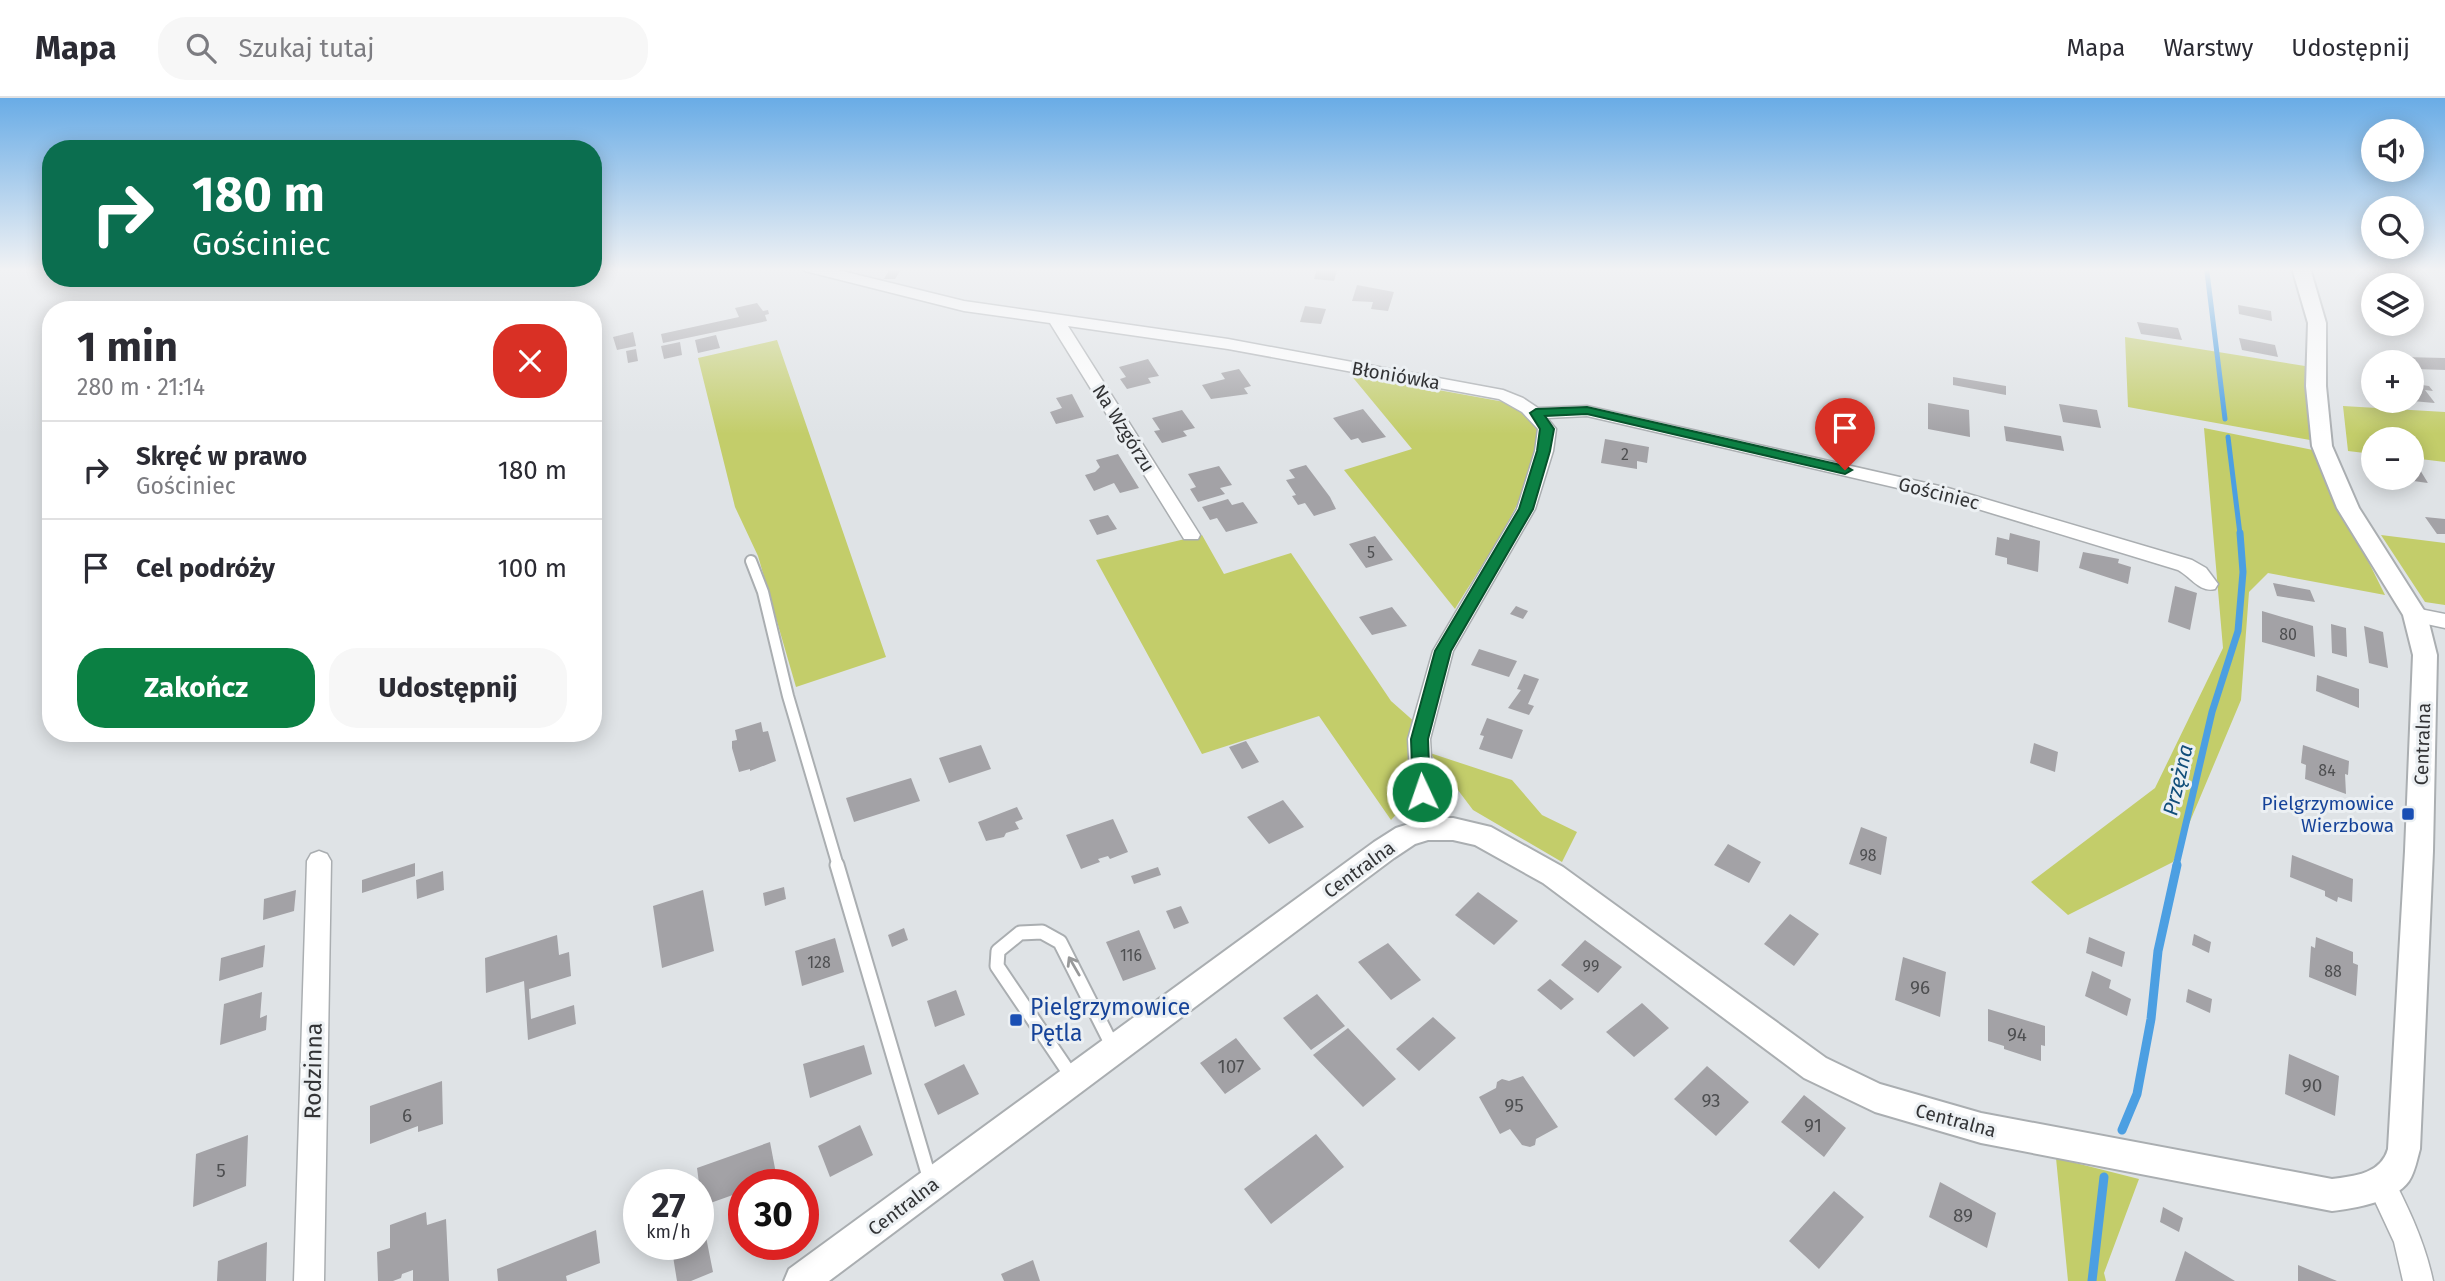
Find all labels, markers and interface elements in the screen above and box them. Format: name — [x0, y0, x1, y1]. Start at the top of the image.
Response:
search box — [158, 17, 648, 80]
text: Mapa — [35, 28, 116, 68]
icon: search — [182, 29, 220, 67]
text: Szukaj tutaj — [238, 33, 375, 64]
text: Mapa — [2067, 34, 2125, 62]
text: Warstwy — [2163, 34, 2253, 62]
text: Udostępnij — [2291, 34, 2410, 62]
map controls — [2361, 119, 2424, 490]
button: sound — [2361, 119, 2424, 182]
text: 180 m — [192, 165, 325, 224]
icon: right — [77, 168, 168, 259]
button: search — [2361, 196, 2424, 259]
text: Gościniec — [192, 225, 331, 263]
button: layers — [2361, 273, 2424, 336]
text: 1 min — [77, 322, 178, 372]
button: close — [493, 324, 567, 398]
button: + — [2361, 350, 2424, 413]
street label: Błoniówka — [1350, 356, 1442, 395]
text: 280 m · 21:14 — [77, 373, 205, 401]
street label: Na Wzgórzu — [1088, 380, 1160, 476]
pin — [1815, 398, 1875, 470]
icon: arrive — [1826, 409, 1864, 447]
button: − — [2361, 427, 2424, 490]
text: Skręć w prawo — [136, 441, 307, 472]
house number: 2 — [1621, 445, 1629, 464]
icon: right — [77, 451, 115, 489]
text: 180 m — [498, 455, 567, 486]
text: Gościniec — [136, 472, 236, 500]
street label: Gościniec — [1896, 472, 1982, 515]
house number: 5 — [1367, 543, 1375, 562]
icon: arrive — [77, 549, 115, 587]
text: Cel podróży — [136, 553, 275, 584]
text: 100 m — [498, 553, 567, 584]
house number: 80 — [2279, 625, 2297, 644]
button: Zakończ — [77, 648, 315, 728]
button: Udostępnij — [329, 648, 567, 728]
street label: Centralna — [2410, 702, 2435, 786]
water label: Przężna — [2157, 742, 2199, 818]
position arrow — [1385, 755, 1459, 829]
house number: 84 — [2318, 761, 2336, 780]
place label: Pielgrzymowice Wierzbowa — [2262, 792, 2394, 837]
marker: Pielgrzymowice Wierzbowa — [2400, 806, 2416, 822]
street label: Centralna — [1319, 836, 1399, 903]
house number: 98 — [1859, 846, 1877, 865]
house number: 116 — [1120, 946, 1142, 965]
house number: 128 — [807, 953, 831, 972]
one-way arrow — [1066, 956, 1080, 976]
house number: 99 — [1583, 957, 1599, 976]
house number: 88 — [2324, 962, 2342, 981]
house number: 96 — [1910, 976, 1930, 999]
place label: Pielgrzymowice Pętla — [1030, 993, 1190, 1047]
marker: Pielgrzymowice Pętla — [1008, 1012, 1024, 1028]
street label: Rodzinna — [298, 1022, 328, 1120]
house number: 94 — [2007, 1023, 2027, 1046]
house number: 107 — [1218, 1055, 1244, 1078]
house number: 90 — [2302, 1074, 2322, 1097]
house number: 93 — [1701, 1089, 1721, 1112]
house number: 95 — [1504, 1094, 1524, 1117]
street label: Centralna — [1913, 1099, 1999, 1142]
house number: 6 — [402, 1104, 412, 1127]
house number: 91 — [1804, 1114, 1822, 1137]
house number: 5 — [216, 1159, 226, 1182]
speed limit sign: 30 — [728, 1169, 819, 1260]
street label: Centralna — [863, 1172, 943, 1240]
text: 27 — [651, 1184, 686, 1226]
house number: 89 — [1953, 1204, 1973, 1227]
text: km/h — [646, 1221, 691, 1243]

